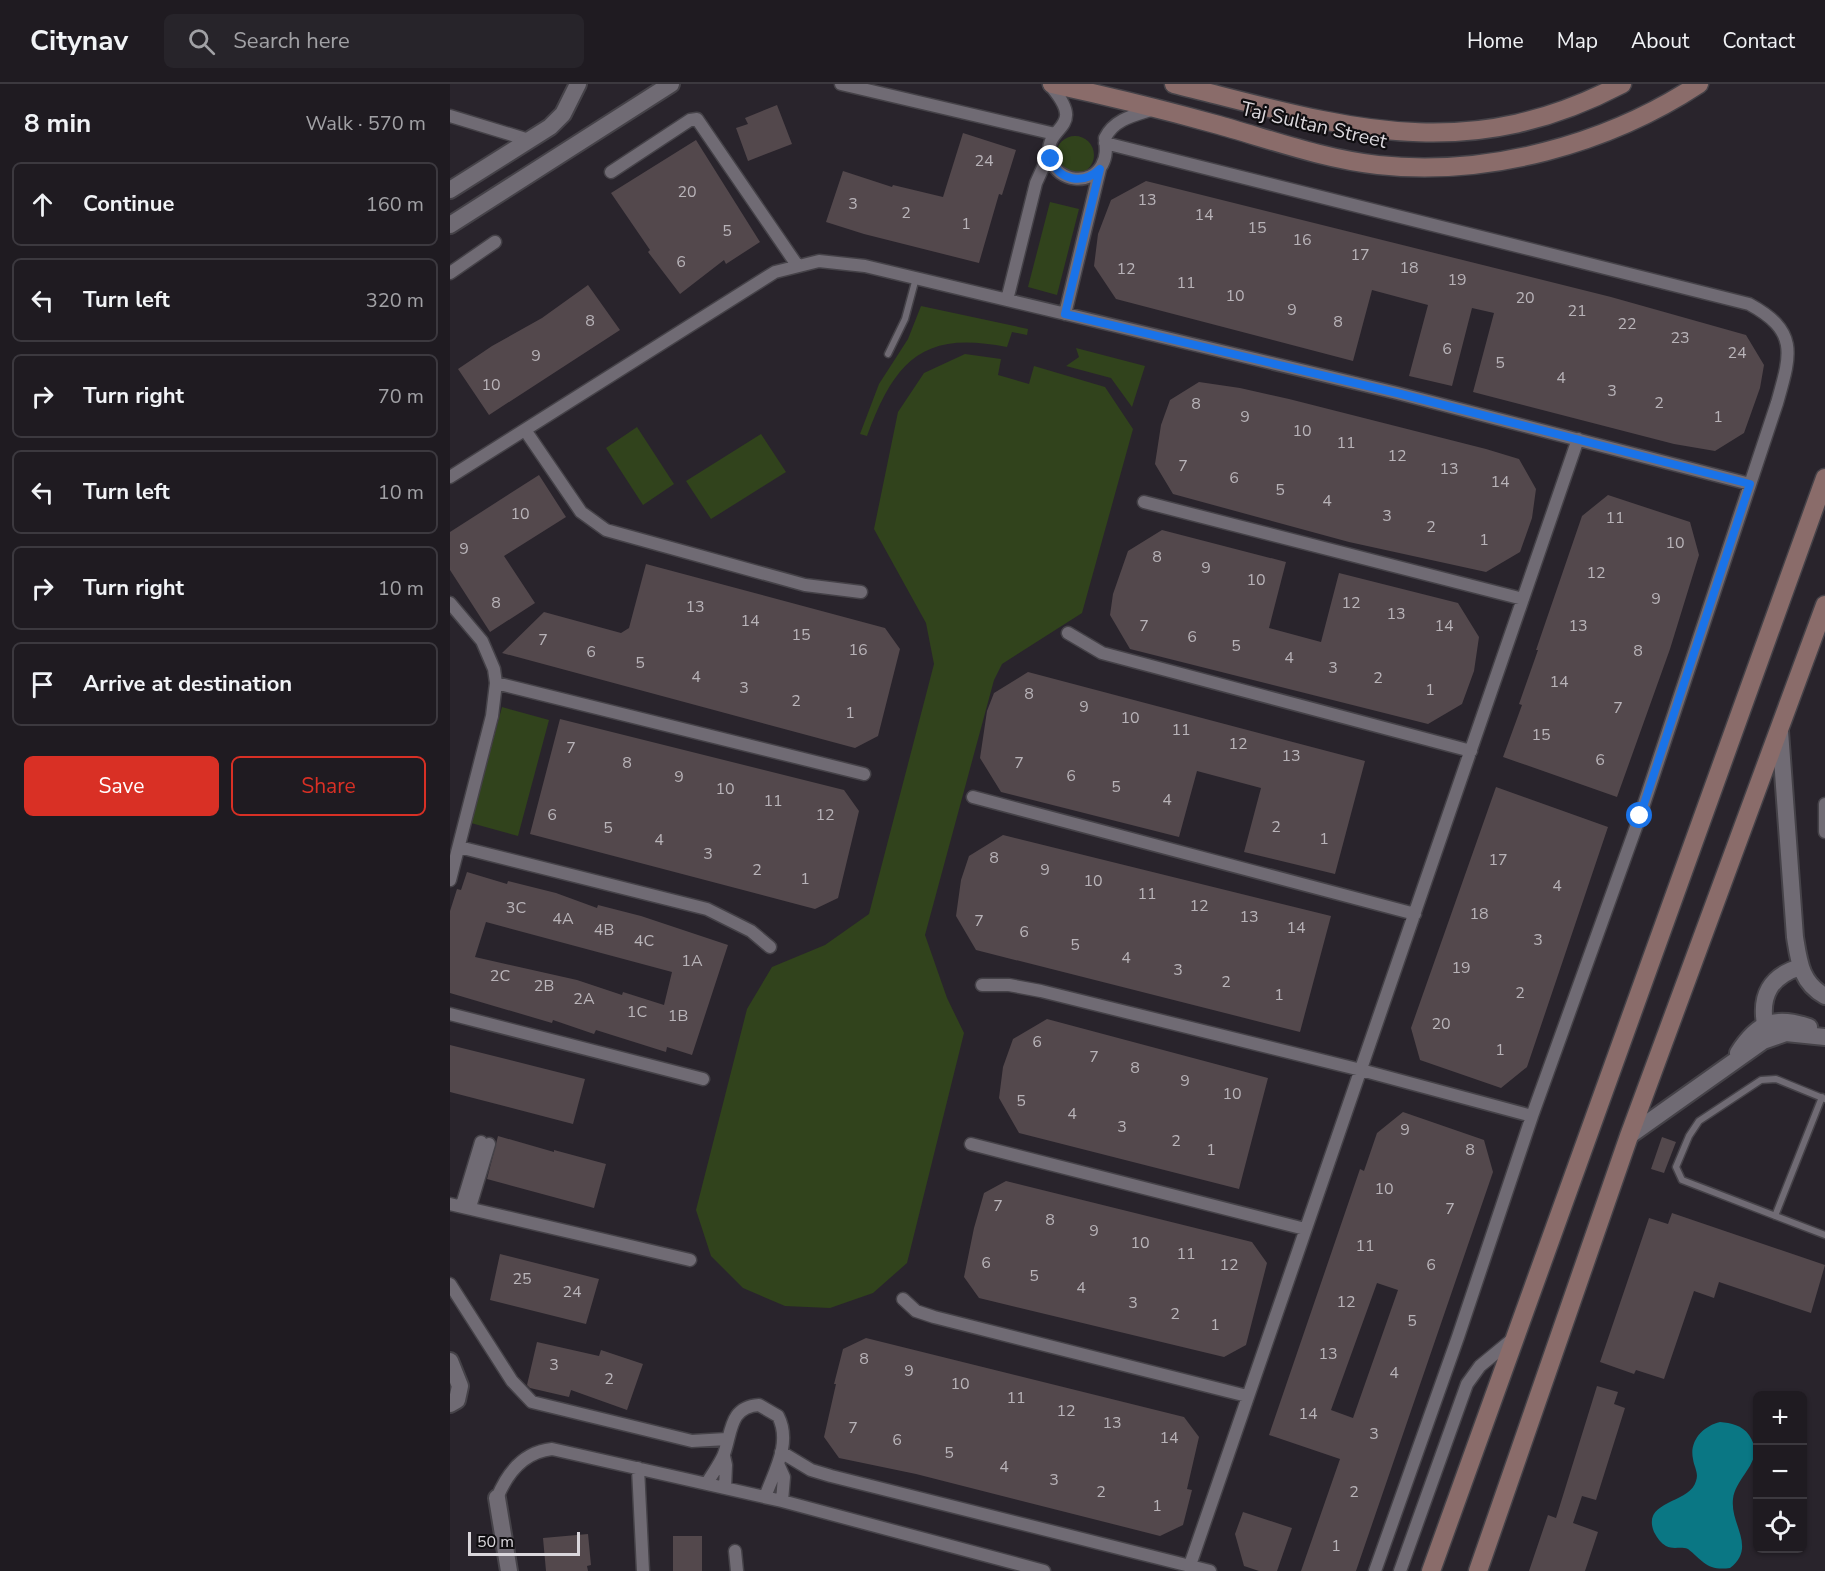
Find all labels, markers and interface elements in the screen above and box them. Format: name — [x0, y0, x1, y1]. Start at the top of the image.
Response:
search box — [164, 14, 584, 68]
text: Citynav — [30, 22, 128, 60]
icon: search — [185, 25, 218, 58]
text: Search here — [233, 26, 350, 56]
text: Home — [1467, 27, 1524, 55]
text: Map — [1557, 27, 1598, 55]
text: About — [1631, 27, 1689, 55]
text: Contact — [1722, 27, 1795, 55]
street label: Taj Sultan Street — [1238, 95, 1391, 155]
text: 8 min — [24, 106, 91, 141]
text: Walk · 570 m — [306, 110, 426, 137]
route end — [1037, 145, 1063, 171]
house number: 24 — [974, 150, 994, 172]
house number: 20 — [677, 181, 697, 203]
icon: ahead — [26, 188, 59, 221]
text: Continue — [83, 189, 174, 219]
house number: 13 — [1137, 189, 1157, 211]
text: 160 m — [366, 191, 424, 218]
house number: 3 — [848, 193, 858, 215]
house number: 2 — [901, 202, 911, 224]
house number: 14 — [1194, 204, 1214, 226]
house number: 1 — [961, 213, 971, 235]
house number: 15 — [1247, 217, 1267, 239]
house number: 5 — [722, 220, 732, 242]
house number: 16 — [1292, 229, 1312, 251]
house number: 17 — [1350, 244, 1370, 266]
house number: 6 — [676, 251, 686, 273]
house number: 18 — [1399, 257, 1419, 279]
house number: 12 — [1116, 258, 1136, 280]
house number: 19 — [1447, 269, 1467, 291]
house number: 11 — [1176, 272, 1196, 294]
icon: left — [26, 284, 59, 317]
text: Turn left — [83, 285, 170, 315]
house number: 10 — [1225, 285, 1245, 307]
text: 320 m — [366, 287, 424, 314]
house number: 20 — [1515, 287, 1535, 309]
house number: 9 — [1287, 299, 1297, 321]
house number: 21 — [1567, 300, 1587, 322]
house number: 8 — [585, 310, 595, 332]
house number: 8 — [1333, 311, 1343, 333]
house number: 22 — [1617, 313, 1637, 335]
house number: 23 — [1670, 327, 1690, 349]
house number: 6 — [1442, 338, 1452, 360]
house number: 24 — [1727, 342, 1747, 364]
house number: 9 — [531, 345, 541, 367]
house number: 5 — [1495, 352, 1505, 374]
house number: 4 — [1556, 367, 1566, 389]
house number: 10 — [481, 374, 501, 396]
icon: right — [26, 380, 59, 413]
house number: 3 — [1607, 380, 1617, 402]
text: Turn right — [83, 381, 184, 411]
text: 70 m — [378, 383, 424, 410]
house number: 2 — [1654, 392, 1664, 414]
house number: 8 — [1191, 393, 1201, 415]
house number: 9 — [1240, 406, 1250, 428]
house number: 1 — [1713, 406, 1723, 428]
house number: 10 — [1292, 420, 1312, 442]
house number: 11 — [1336, 432, 1356, 454]
house number: 12 — [1387, 445, 1407, 467]
house number: 7 — [1178, 455, 1188, 477]
house number: 13 — [1439, 458, 1459, 480]
house number: 6 — [1229, 467, 1239, 489]
house number: 14 — [1490, 471, 1510, 493]
icon: left — [26, 476, 59, 509]
text: Turn left — [83, 477, 170, 507]
text: 10 m — [378, 479, 424, 506]
house number: 5 — [1275, 479, 1285, 501]
house number: 4 — [1322, 490, 1332, 512]
house number: 10 — [510, 503, 530, 525]
house number: 3 — [1382, 505, 1392, 527]
house number: 11 — [1605, 507, 1625, 529]
house number: 2 — [1426, 516, 1436, 538]
house number: 1 — [1479, 529, 1489, 551]
house number: 10 — [1665, 532, 1685, 554]
house number: 9 — [459, 538, 469, 560]
house number: 8 — [1152, 546, 1162, 568]
house number: 9 — [1201, 557, 1211, 579]
house number: 12 — [1586, 562, 1606, 584]
house number: 10 — [1246, 569, 1266, 591]
icon: right — [26, 572, 59, 605]
text: Turn right — [83, 573, 184, 603]
text: 10 m — [378, 575, 424, 602]
house number: 9 — [1651, 588, 1661, 610]
house number: 8 — [491, 592, 501, 614]
house number: 12 — [1341, 592, 1361, 614]
house number: 13 — [685, 596, 705, 618]
house number: 13 — [1386, 603, 1406, 625]
house number: 14 — [740, 610, 760, 632]
house number: 7 — [1139, 615, 1149, 637]
house number: 14 — [1434, 615, 1454, 637]
house number: 13 — [1568, 615, 1588, 637]
house number: 15 — [791, 624, 811, 646]
house number: 6 — [1187, 626, 1197, 648]
house number: 7 — [538, 629, 548, 651]
house number: 5 — [1231, 635, 1241, 657]
house number: 16 — [848, 639, 868, 661]
house number: 8 — [1633, 640, 1643, 662]
house number: 6 — [586, 641, 596, 663]
house number: 4 — [1284, 647, 1294, 669]
house number: 5 — [635, 652, 645, 674]
house number: 3 — [1328, 657, 1338, 679]
house number: 4 — [691, 666, 701, 688]
house number: 2 — [1373, 667, 1383, 689]
icon: arrive — [26, 668, 59, 701]
text: Arrive at destination — [83, 669, 292, 699]
house number: 14 — [1549, 671, 1569, 693]
house number: 3 — [739, 677, 749, 699]
house number: 1 — [1425, 679, 1435, 701]
house number: 8 — [1024, 683, 1034, 705]
house number: 2 — [791, 690, 801, 712]
house number: 9 — [1079, 696, 1089, 718]
house number: 7 — [1613, 697, 1623, 719]
house number: 1 — [845, 702, 855, 724]
house number: 10 — [1120, 707, 1140, 729]
house number: 11 — [1171, 719, 1191, 741]
house number: 15 — [1531, 724, 1551, 746]
house number: 12 — [1228, 733, 1248, 755]
house number: 7 — [566, 737, 576, 759]
house number: 13 — [1281, 745, 1301, 767]
house number: 6 — [1595, 749, 1605, 771]
house number: 8 — [622, 752, 632, 774]
house number: 7 — [1014, 752, 1024, 774]
button: Save — [24, 756, 219, 816]
button: Share — [231, 756, 426, 816]
house number: 6 — [1066, 765, 1076, 787]
house number: 9 — [674, 766, 684, 788]
house number: 5 — [1111, 776, 1121, 798]
house number: 10 — [715, 778, 735, 800]
house number: 4 — [1162, 789, 1172, 811]
house number: 11 — [763, 790, 783, 812]
route start — [1626, 802, 1652, 828]
house number: 6 — [547, 804, 557, 826]
house number: 12 — [815, 804, 835, 826]
house number: 2 — [1271, 816, 1281, 838]
house number: 5 — [603, 817, 613, 839]
house number: 1 — [1319, 828, 1329, 850]
house number: 4 — [654, 829, 664, 851]
house number: 3 — [703, 843, 713, 865]
house number: 8 — [989, 847, 999, 869]
house number: 17 — [1488, 849, 1508, 871]
house number: 2 — [752, 859, 762, 881]
house number: 9 — [1040, 859, 1050, 881]
house number: 1 — [800, 868, 810, 890]
house number: 10 — [1083, 870, 1103, 892]
house number: 4 — [1552, 875, 1562, 897]
house number: 11 — [1137, 883, 1157, 905]
house number: 12 — [1189, 895, 1209, 917]
house number: 3C — [506, 897, 526, 919]
house number: 18 — [1469, 903, 1489, 925]
house number: 13 — [1239, 906, 1259, 928]
house number: 4A — [552, 908, 574, 930]
house number: 7 — [974, 910, 984, 932]
house number: 14 — [1286, 917, 1306, 939]
house number: 4B — [594, 919, 614, 941]
house number: 6 — [1019, 921, 1029, 943]
house number: 3 — [1533, 929, 1543, 951]
house number: 4C — [634, 930, 654, 952]
house number: 5 — [1070, 934, 1080, 956]
house number: 4 — [1121, 947, 1131, 969]
house number: 1A — [681, 950, 703, 972]
house number: 19 — [1451, 957, 1471, 979]
house number: 3 — [1173, 959, 1183, 981]
house number: 2C — [490, 965, 510, 987]
house number: 2 — [1221, 971, 1231, 993]
house number: 2B — [534, 975, 554, 997]
house number: 2 — [1515, 982, 1525, 1004]
house number: 1 — [1274, 984, 1284, 1006]
house number: 2A — [573, 988, 595, 1010]
house number: 1C — [627, 1001, 647, 1023]
house number: 1B — [668, 1005, 688, 1027]
house number: 20 — [1431, 1013, 1451, 1035]
house number: 6 — [1032, 1031, 1042, 1053]
house number: 1 — [1495, 1039, 1505, 1061]
house number: 7 — [1089, 1046, 1099, 1068]
house number: 8 — [1130, 1057, 1140, 1079]
house number: 9 — [1180, 1070, 1190, 1092]
house number: 10 — [1222, 1083, 1242, 1105]
house number: 5 — [1016, 1090, 1026, 1112]
house number: 4 — [1067, 1103, 1077, 1125]
house number: 3 — [1117, 1116, 1127, 1138]
house number: 9 — [1400, 1119, 1410, 1141]
house number: 2 — [1171, 1130, 1181, 1152]
house number: 1 — [1206, 1139, 1216, 1161]
house number: 8 — [1465, 1139, 1475, 1161]
house number: 10 — [1374, 1178, 1394, 1200]
house number: 7 — [993, 1195, 1003, 1217]
house number: 7 — [1445, 1198, 1455, 1220]
house number: 8 — [1045, 1209, 1055, 1231]
house number: 9 — [1089, 1220, 1099, 1242]
house number: 10 — [1130, 1232, 1150, 1254]
house number: 11 — [1355, 1235, 1375, 1257]
house number: 11 — [1176, 1243, 1196, 1265]
house number: 6 — [981, 1252, 991, 1274]
house number: 12 — [1219, 1254, 1239, 1276]
house number: 6 — [1426, 1254, 1436, 1276]
house number: 5 — [1029, 1265, 1039, 1287]
house number: 25 — [512, 1268, 532, 1290]
house number: 4 — [1076, 1277, 1086, 1299]
house number: 24 — [562, 1281, 582, 1303]
house number: 12 — [1336, 1291, 1356, 1313]
house number: 3 — [1128, 1292, 1138, 1314]
house number: 2 — [1170, 1303, 1180, 1325]
house number: 5 — [1407, 1310, 1417, 1332]
house number: 1 — [1210, 1314, 1220, 1336]
house number: 13 — [1318, 1343, 1338, 1365]
house number: 8 — [859, 1348, 869, 1370]
house number: 3 — [549, 1354, 559, 1376]
house number: 9 — [904, 1360, 914, 1382]
house number: 4 — [1389, 1362, 1399, 1384]
house number: 2 — [604, 1368, 614, 1390]
house number: 10 — [950, 1373, 970, 1395]
house number: 11 — [1006, 1387, 1026, 1409]
map controls — [1753, 1391, 1807, 1553]
button: + — [1753, 1391, 1807, 1445]
house number: 12 — [1056, 1400, 1076, 1422]
house number: 14 — [1298, 1403, 1318, 1425]
house number: 13 — [1102, 1412, 1122, 1434]
house number: 7 — [848, 1417, 858, 1439]
house number: 3 — [1369, 1423, 1379, 1445]
house number: 14 — [1159, 1427, 1179, 1449]
house number: 6 — [892, 1429, 902, 1451]
house number: 5 — [944, 1442, 954, 1464]
button: − — [1753, 1445, 1807, 1499]
house number: 4 — [999, 1456, 1009, 1478]
house number: 3 — [1049, 1469, 1059, 1491]
house number: 2 — [1096, 1481, 1106, 1503]
house number: 2 — [1349, 1481, 1359, 1503]
house number: 1 — [1152, 1495, 1162, 1517]
button: locate — [1753, 1499, 1807, 1553]
scale bar — [468, 1529, 580, 1556]
text: 50 m — [477, 1531, 514, 1553]
house number: 1 — [1331, 1535, 1341, 1557]

